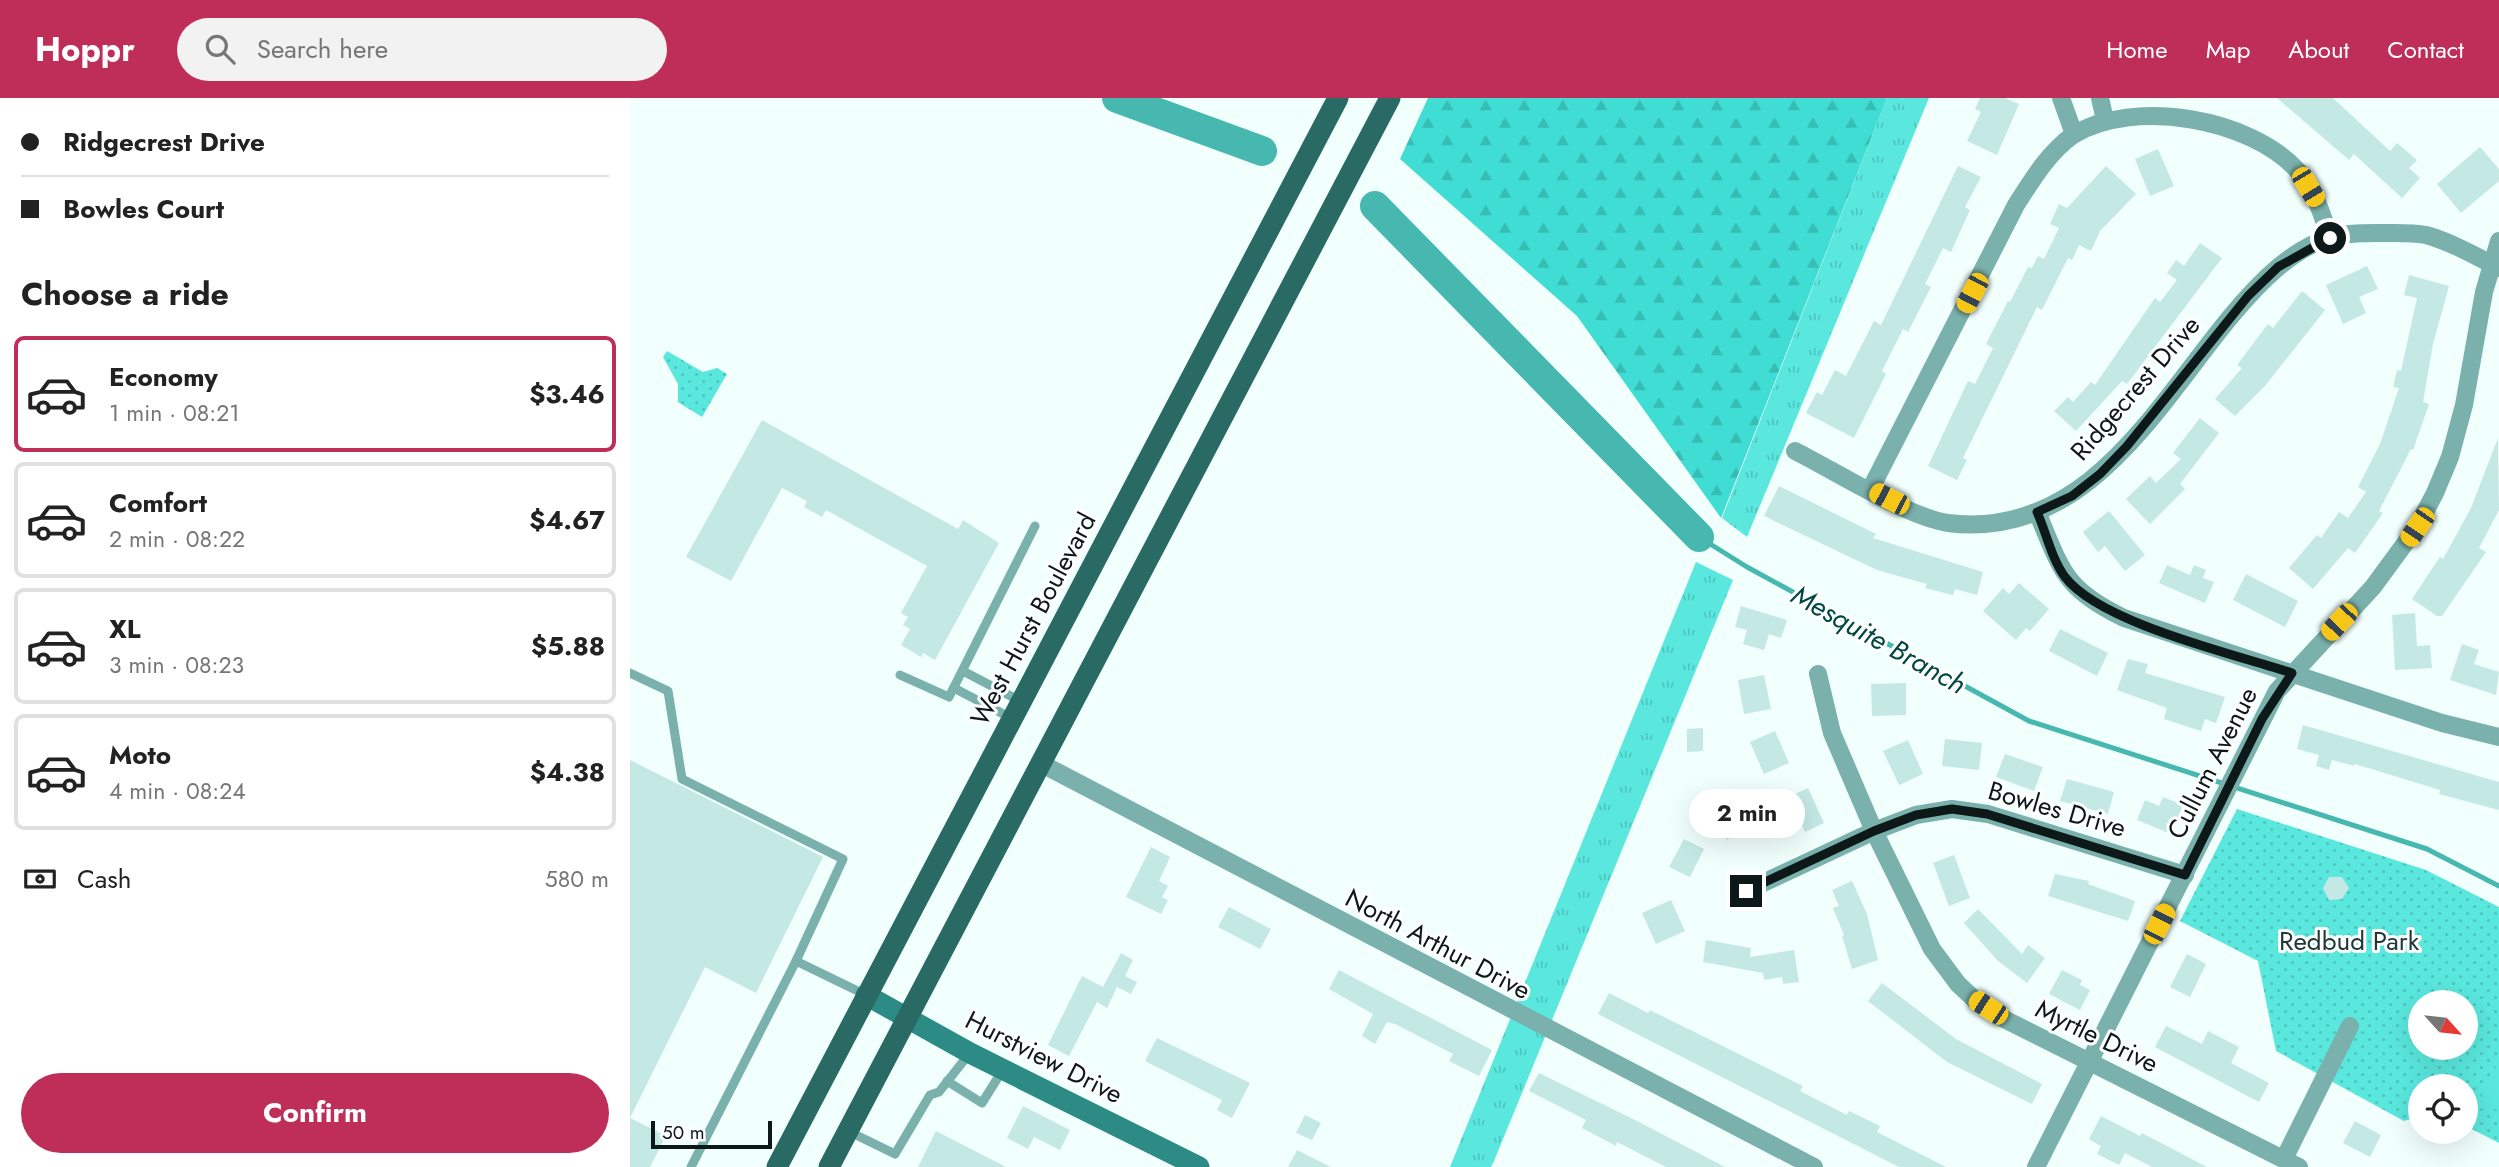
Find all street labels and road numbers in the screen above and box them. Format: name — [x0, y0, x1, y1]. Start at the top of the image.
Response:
street label: Ridgecrest Drive — [2061, 307, 2209, 469]
street label: West Hurst Boulevard — [961, 506, 1105, 732]
street label: Cullum Avenue — [2157, 680, 2267, 846]
street label: Bowles Drive — [1984, 771, 2130, 847]
street label: North Arthur Drive — [1339, 879, 1537, 1009]
street label: Myrtle Drive — [2029, 990, 2165, 1082]
street label: Hurstview Drive — [959, 1001, 1129, 1113]

